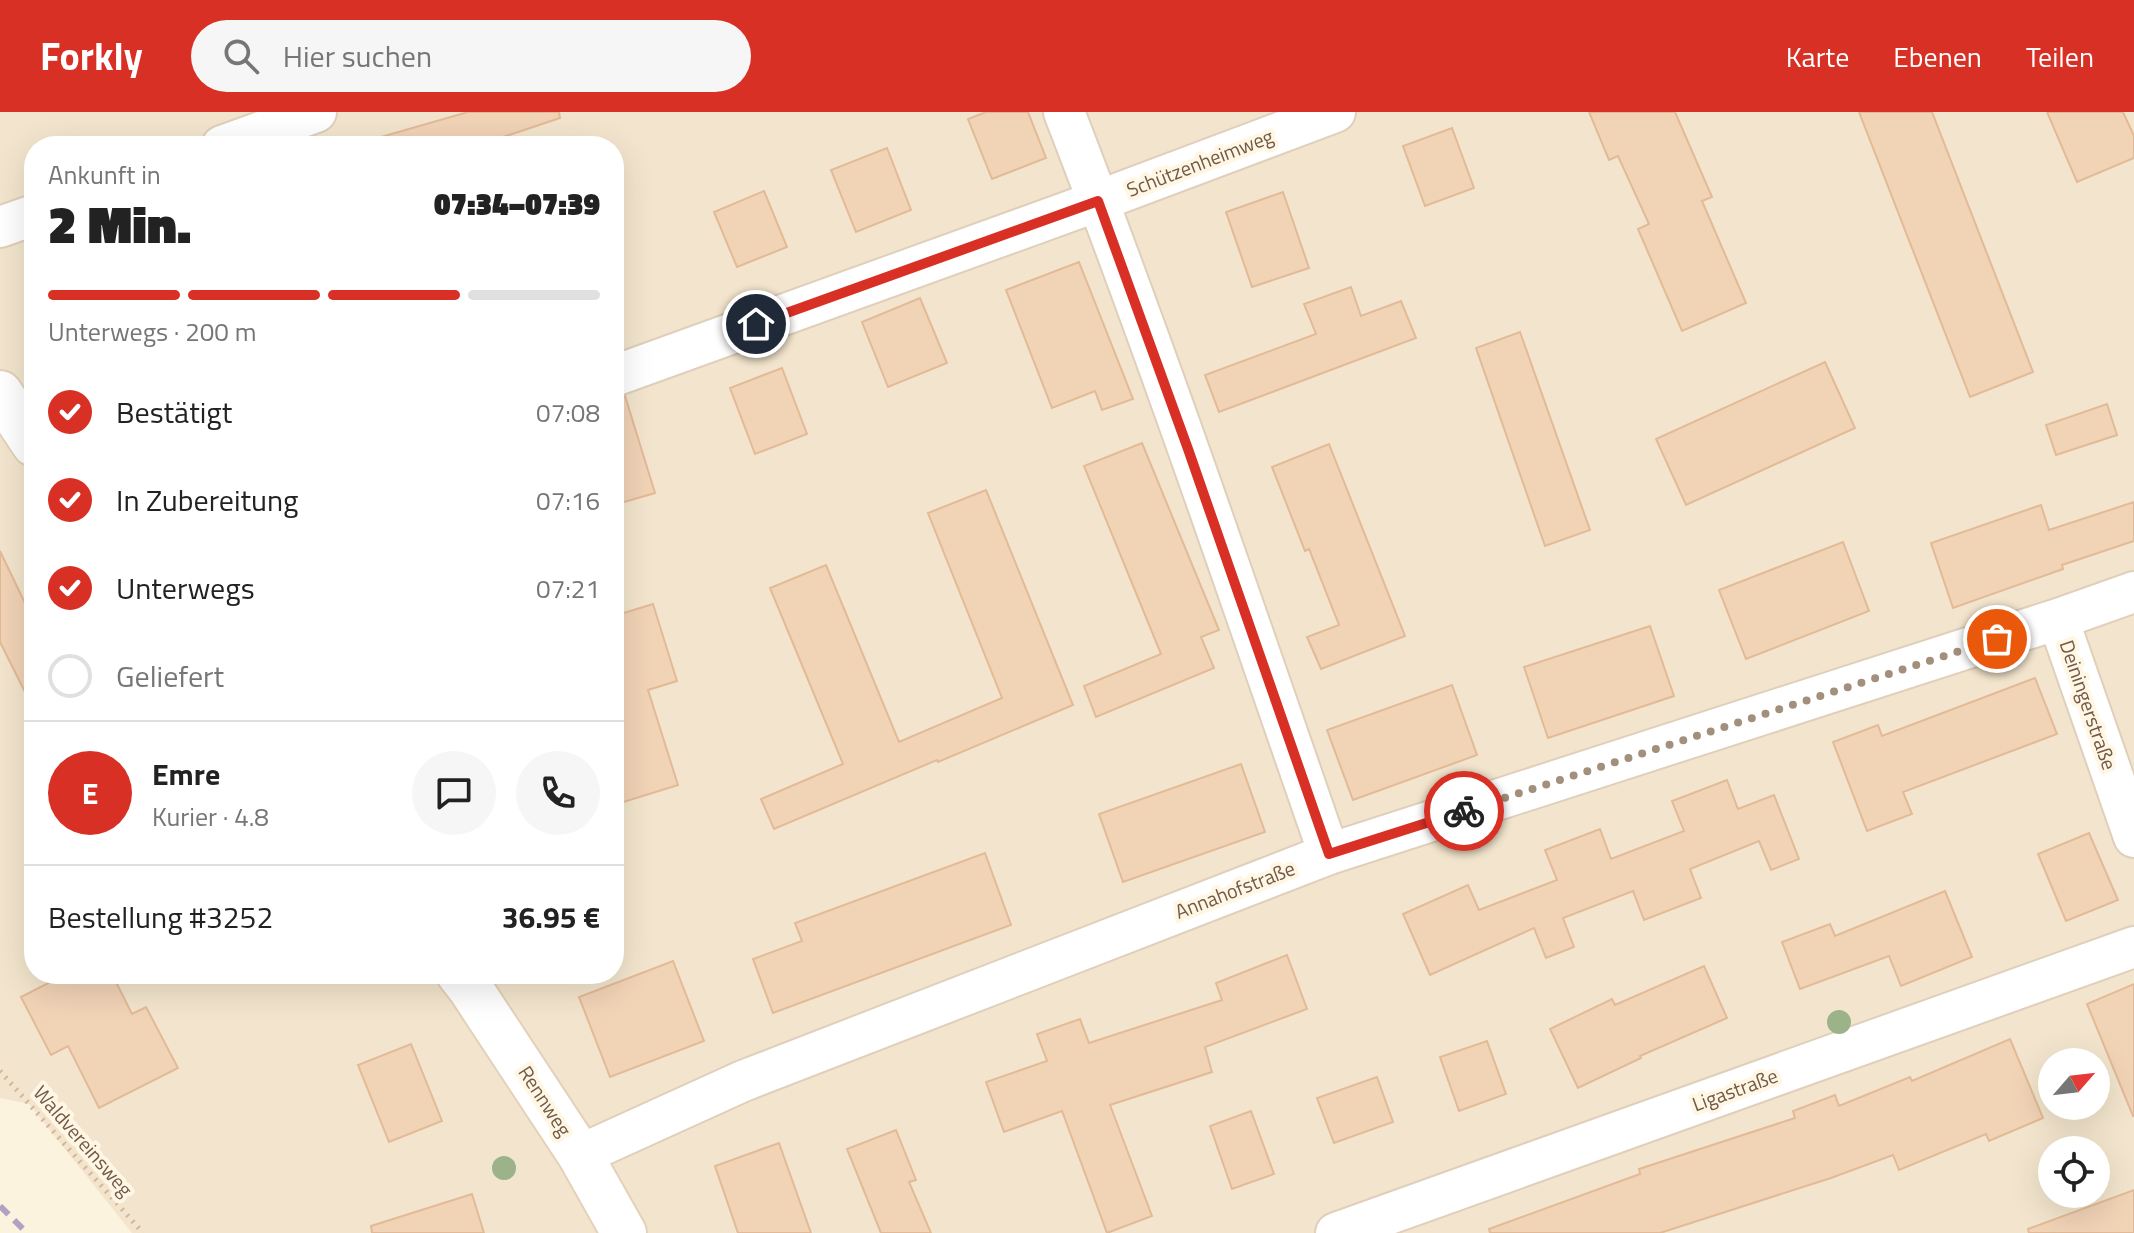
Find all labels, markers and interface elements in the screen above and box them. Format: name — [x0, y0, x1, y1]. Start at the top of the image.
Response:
search box — [191, 20, 751, 92]
text: Forkly — [40, 27, 143, 85]
text: Hier suchen — [283, 33, 432, 79]
icon: search — [219, 34, 263, 78]
text: Karte — [1786, 35, 1849, 78]
text: Ebenen — [1893, 35, 1982, 78]
text: Teilen — [2026, 35, 2094, 78]
street label: Schützenheimweg — [1122, 120, 1278, 205]
text: Ankunft in — [48, 155, 161, 194]
text: 07:34–07:39 — [434, 181, 600, 227]
text: 2 Min. — [48, 184, 192, 263]
pin — [722, 290, 790, 358]
icon: home — [734, 302, 778, 346]
text: Unterwegs · 200 m — [48, 312, 256, 351]
text: Bestätigt — [116, 389, 232, 435]
icon: check — [48, 390, 92, 434]
text: 07:08 — [536, 393, 600, 432]
text: In Zubereitung — [116, 477, 299, 523]
icon: check — [48, 478, 92, 522]
text: 07:16 — [536, 481, 600, 520]
text: Unterwegs — [116, 565, 255, 611]
icon: check — [48, 566, 92, 610]
text: 07:21 — [536, 569, 600, 608]
pin — [1963, 605, 2031, 673]
icon: bag — [1975, 617, 2019, 661]
street label: Deiningerstraße — [2052, 636, 2125, 774]
text: Geliefert — [116, 653, 224, 699]
text: Emre — [152, 751, 220, 797]
button: chat — [412, 751, 496, 835]
button: phone — [516, 751, 600, 835]
text: E — [82, 770, 98, 816]
courier — [1424, 771, 1504, 851]
icon: bike — [1442, 789, 1486, 833]
text: Kurier · 4.8 — [152, 797, 269, 836]
street label: Annahofstraße — [1170, 852, 1299, 927]
text: Bestellung #3252 — [48, 894, 273, 940]
text: 36.95 € — [502, 894, 600, 940]
north arrow — [2038, 1048, 2110, 1120]
map controls — [2038, 1048, 2110, 1208]
street label: Rennweg — [511, 1059, 580, 1142]
street label: Ligastraße — [1688, 1060, 1782, 1119]
street label: Waldvereinsweg — [26, 1078, 141, 1203]
button: locate — [2038, 1136, 2110, 1208]

